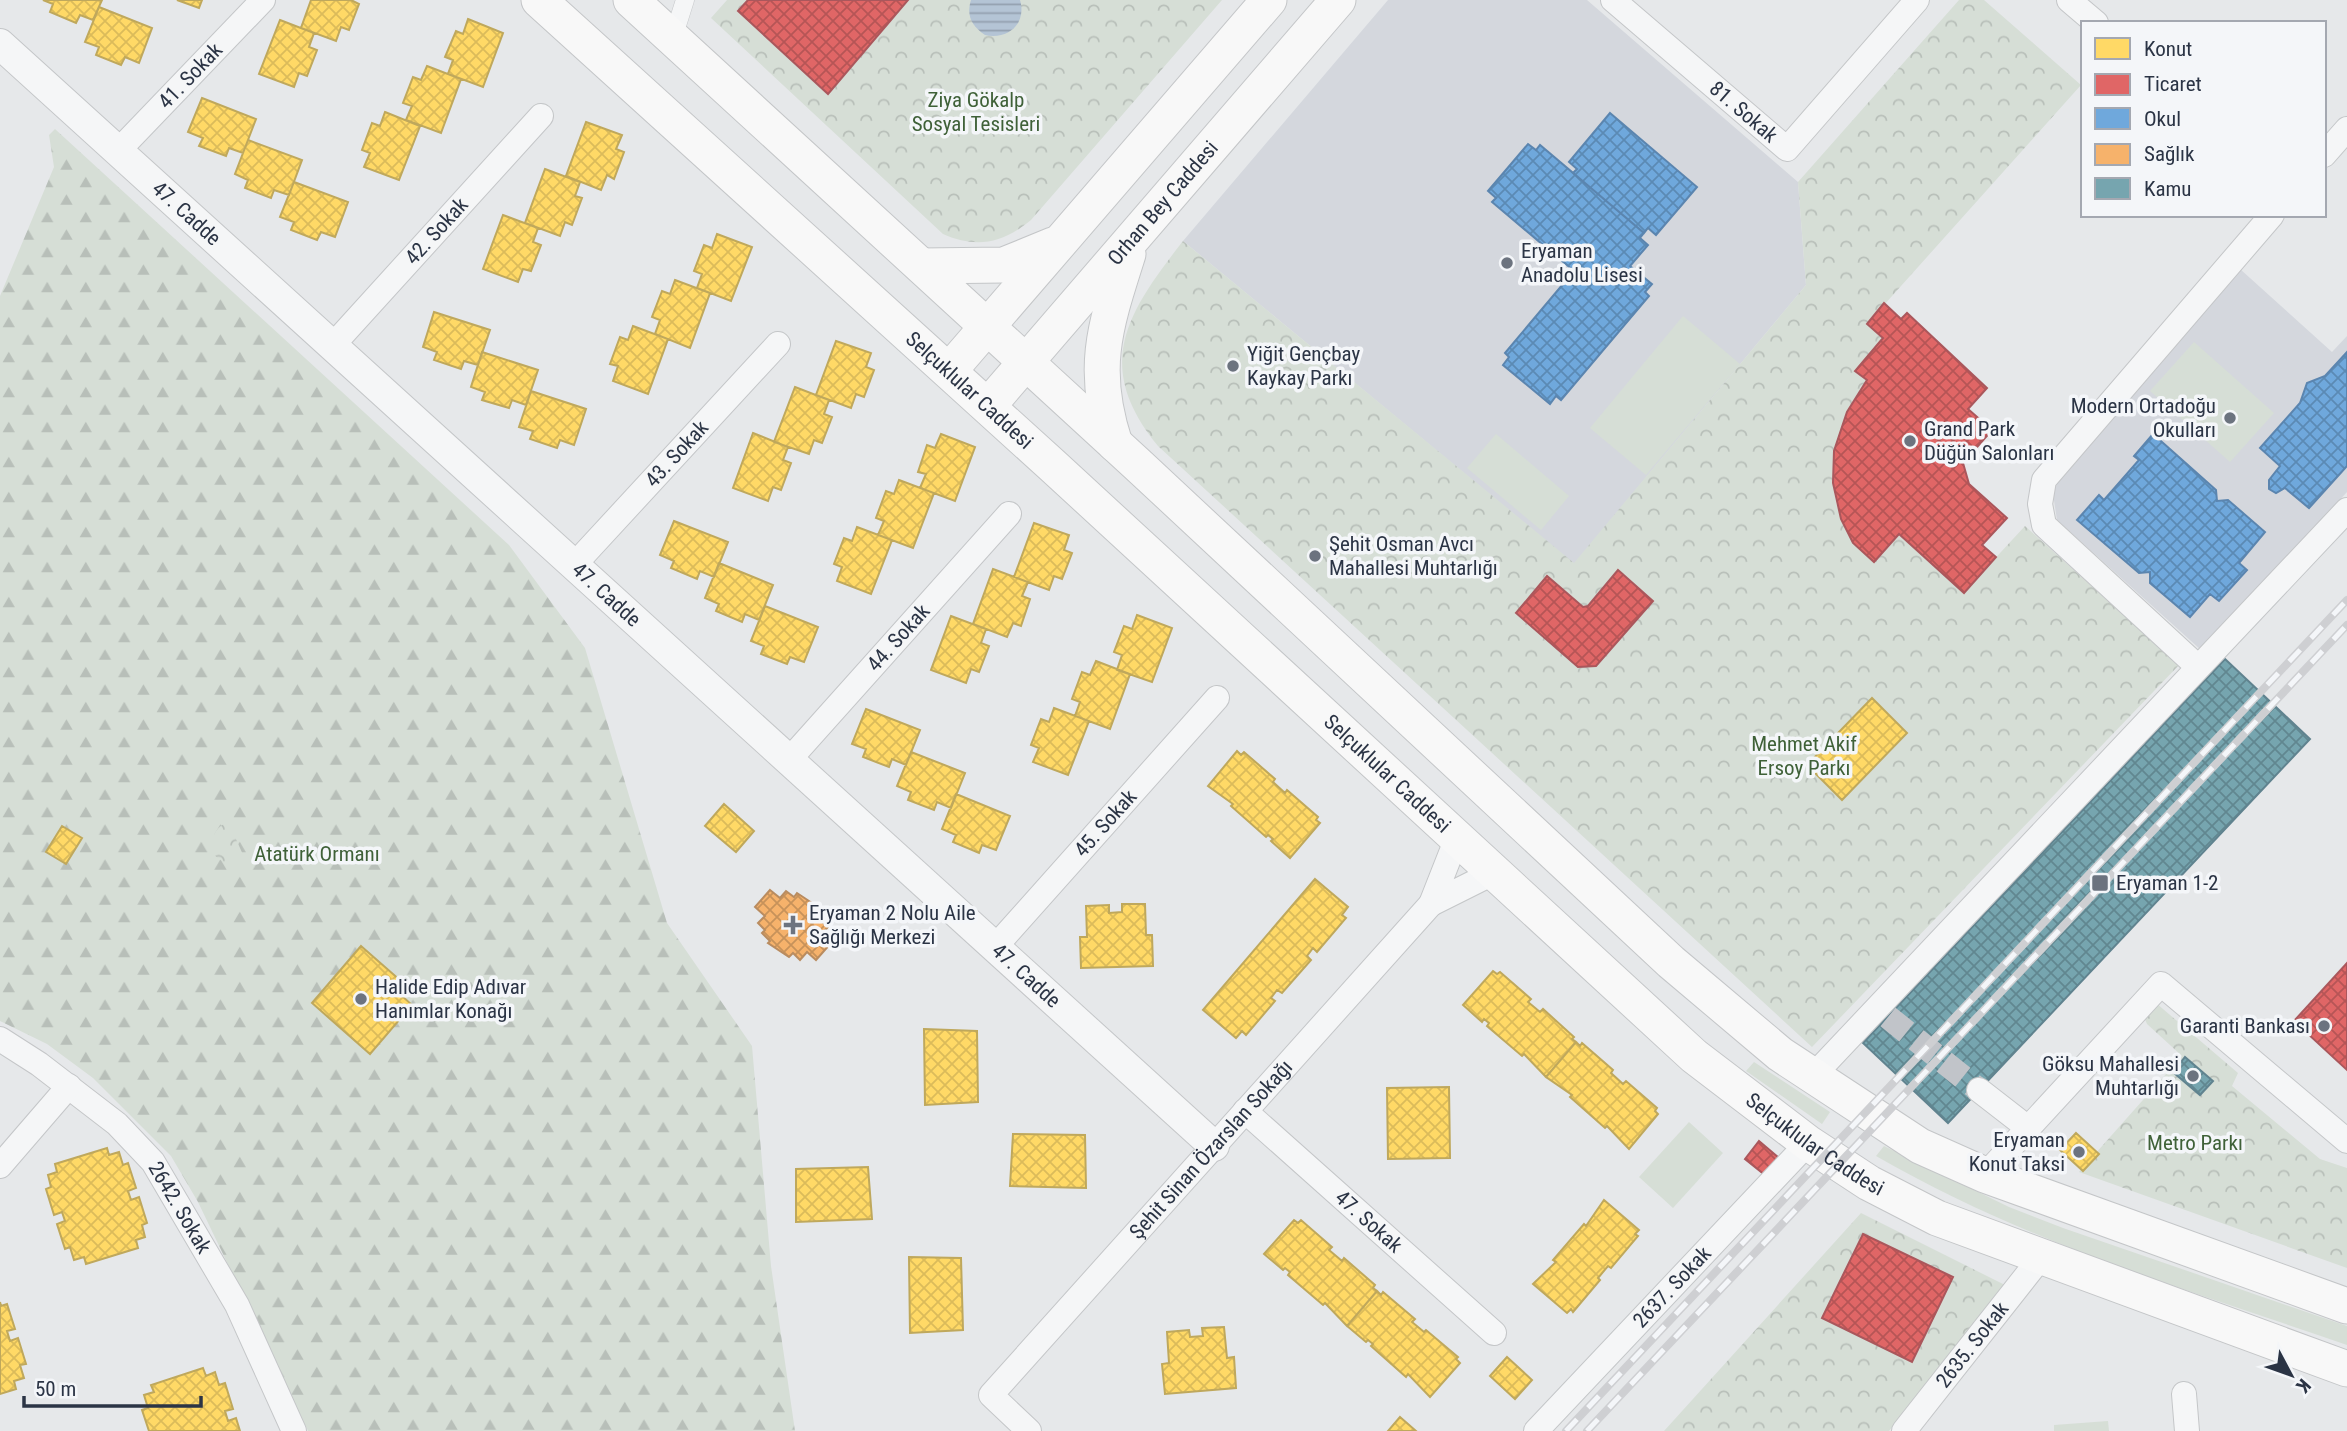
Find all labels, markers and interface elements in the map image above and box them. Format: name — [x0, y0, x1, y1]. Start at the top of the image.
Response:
legend — [2081, 21, 2326, 217]
text: Konut — [2144, 37, 2192, 61]
street label: 41. Sokak — [153, 38, 228, 113]
text: Ticaret — [2144, 72, 2202, 96]
street label: 81. Sokak — [1705, 76, 1783, 148]
park label: Ziya Gökalp Sosyal Tesisleri — [912, 88, 1040, 136]
text: Okul — [2144, 107, 2181, 131]
street label: Orhan Bey Caddesi — [1103, 136, 1223, 270]
text: Sağlık — [2144, 142, 2195, 166]
street label: 47. Cadde — [148, 176, 226, 251]
text: Kamu — [2144, 177, 2191, 201]
street label: 42. Sokak — [400, 192, 473, 269]
place label: Eryaman Anadolu Lisesi — [1521, 239, 1643, 287]
marker: Eryaman Anadolu Lisesi — [1499, 255, 1515, 271]
street label: Selçuklular Caddesi — [901, 327, 1038, 454]
place label: Yiğit Gençbay Kaykay Parkı — [1247, 342, 1360, 390]
marker: Yiğit Gençbay Kaykay Parkı — [1225, 358, 1241, 374]
place label: Modern Ortadoğu Okulları — [2071, 394, 2216, 442]
marker: Modern Ortadoğu Okulları — [2222, 410, 2238, 426]
street label: 43. Sokak — [640, 415, 714, 492]
place label: Grand Park Düğün Salonları — [1924, 417, 2054, 465]
marker: Grand Park Düğün Salonları — [1902, 433, 1918, 449]
place label: Şehit Osman Avcı Mahallesi Muhtarlığı — [1329, 532, 1498, 580]
marker: Şehit Osman Avcı Mahallesi Muhtarlığı — [1307, 548, 1323, 564]
street label: 47. Cadde — [567, 557, 646, 632]
street label: 44. Sokak — [862, 599, 935, 676]
street label: Selçuklular Caddesi — [1319, 710, 1455, 838]
park label: Mehmet Akif Ersoy Parkı — [1751, 732, 1857, 780]
street label: 45. Sokak — [1069, 784, 1142, 862]
park label: Atatürk Ormanı — [254, 842, 380, 866]
place label: Eryaman 1-2 — [2116, 871, 2218, 895]
marker: Eryaman 1-2 — [2090, 873, 2110, 893]
place label: Eryaman 2 Nolu Aile Sağlığı Merkezi — [809, 901, 976, 949]
marker: Eryaman 2 Nolu Aile Sağlığı Merkezi — [783, 915, 803, 935]
street label: 47. Cadde — [987, 939, 1065, 1013]
place label: Halide Edip Adıvar Hanımlar Konağı — [375, 975, 526, 1023]
marker: Halide Edip Adıvar Hanımlar Konağı — [353, 991, 369, 1007]
place label: Garanti Bankası — [2180, 1014, 2310, 1038]
marker: Garanti Bankası — [2316, 1018, 2332, 1034]
place label: Göksu Mahallesi Muhtarlığı — [2042, 1052, 2179, 1100]
street label: Şehit Sinan Özarslan Sokağı — [1125, 1055, 1297, 1244]
marker: Göksu Mahallesi Muhtarlığı — [2185, 1068, 2201, 1084]
street label: Selçuklular Caddesi — [1741, 1088, 1888, 1201]
place label: Eryaman Konut Taksi — [1969, 1128, 2065, 1176]
park label: Metro Parkı — [2147, 1131, 2243, 1155]
marker: Eryaman Konut Taksi — [2071, 1144, 2087, 1160]
street label: 2642. Sokak — [144, 1157, 216, 1258]
street label: 47. Sokak — [1330, 1185, 1408, 1258]
street label: 2637. Sokak — [1628, 1241, 1716, 1332]
street label: 2635. Sokak — [1931, 1297, 2014, 1392]
north arrow — [2256, 1340, 2326, 1410]
scale bar — [24, 1364, 201, 1408]
text: K — [2291, 1374, 2316, 1398]
text: 50 m — [35, 1377, 76, 1401]

